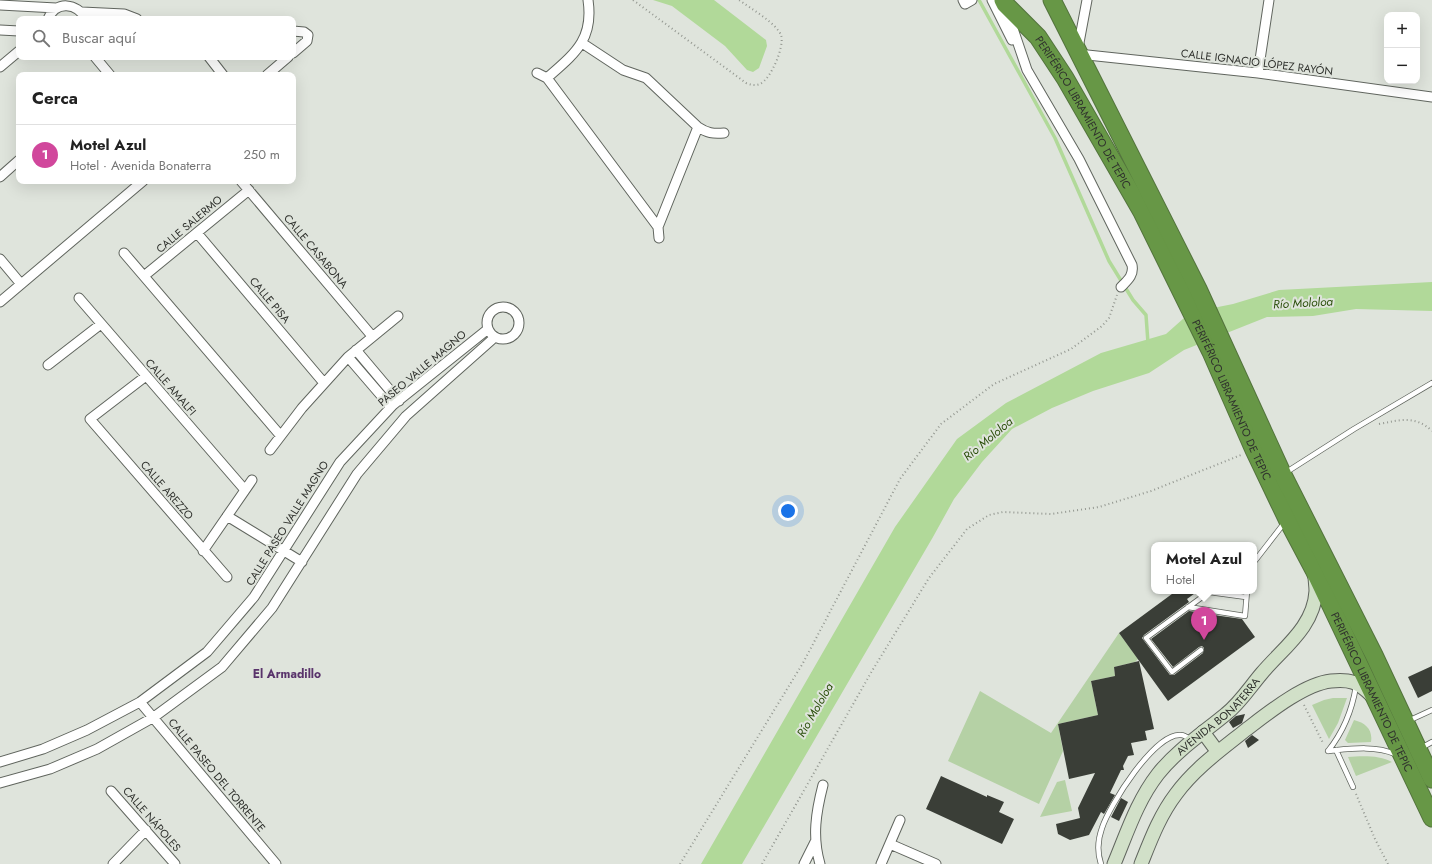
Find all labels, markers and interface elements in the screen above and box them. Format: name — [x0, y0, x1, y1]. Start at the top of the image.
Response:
map controls — [1384, 12, 1420, 84]
button: + — [1384, 12, 1420, 48]
search box — [16, 16, 296, 60]
icon: search — [30, 27, 52, 49]
text: Buscar aquí — [62, 27, 136, 49]
street label: PERIFÉRICO LIBRAMIENTO DE TEPIC — [1031, 33, 1135, 192]
street label: CALLE IGNACIO LÓPEZ RAYÓN — [1180, 45, 1334, 79]
button: − — [1384, 48, 1420, 84]
text: Cerca — [32, 86, 78, 110]
text: Motel Azul — [70, 134, 146, 156]
text: 1 — [42, 145, 48, 164]
text: 250 m — [243, 145, 280, 164]
text: Hotel · Avenida Bonaterra — [70, 156, 211, 175]
street label: CALLE SALERMO — [152, 191, 226, 256]
street label: CALLE CASABONA — [280, 210, 352, 292]
street label: CALLE PISA — [246, 273, 295, 327]
water label: Río Mololoa — [1273, 292, 1334, 314]
street label: PERIFÉRICO LIBRAMIENTO DE TEPIC — [1188, 317, 1275, 483]
street label: PASEO VALLE MAGNO — [374, 326, 470, 410]
street label: CALLE AMALFI — [142, 355, 200, 419]
water label: Río Mololoa — [959, 413, 1017, 465]
street label: CALLE AREZZO — [137, 457, 197, 523]
street label: CALLE PASEO VALLE MAGNO — [242, 457, 332, 589]
your location — [778, 501, 798, 521]
popup — [1151, 542, 1257, 594]
text: Motel Azul — [1166, 548, 1242, 570]
text: Hotel — [1166, 570, 1195, 589]
pin: 1 — [1191, 607, 1217, 640]
street label: PERIFÉRICO LIBRAMIENTO DE TEPIC — [1327, 609, 1417, 774]
district label: El Armadillo — [253, 665, 321, 683]
street label: AVENIDA BONATERRA — [1173, 673, 1264, 759]
water label: Río Mololoa — [792, 679, 838, 740]
street label: CALLE PASEO DEL TORRENTE — [165, 715, 269, 835]
street label: CALLE NÁPOLES — [119, 783, 185, 855]

